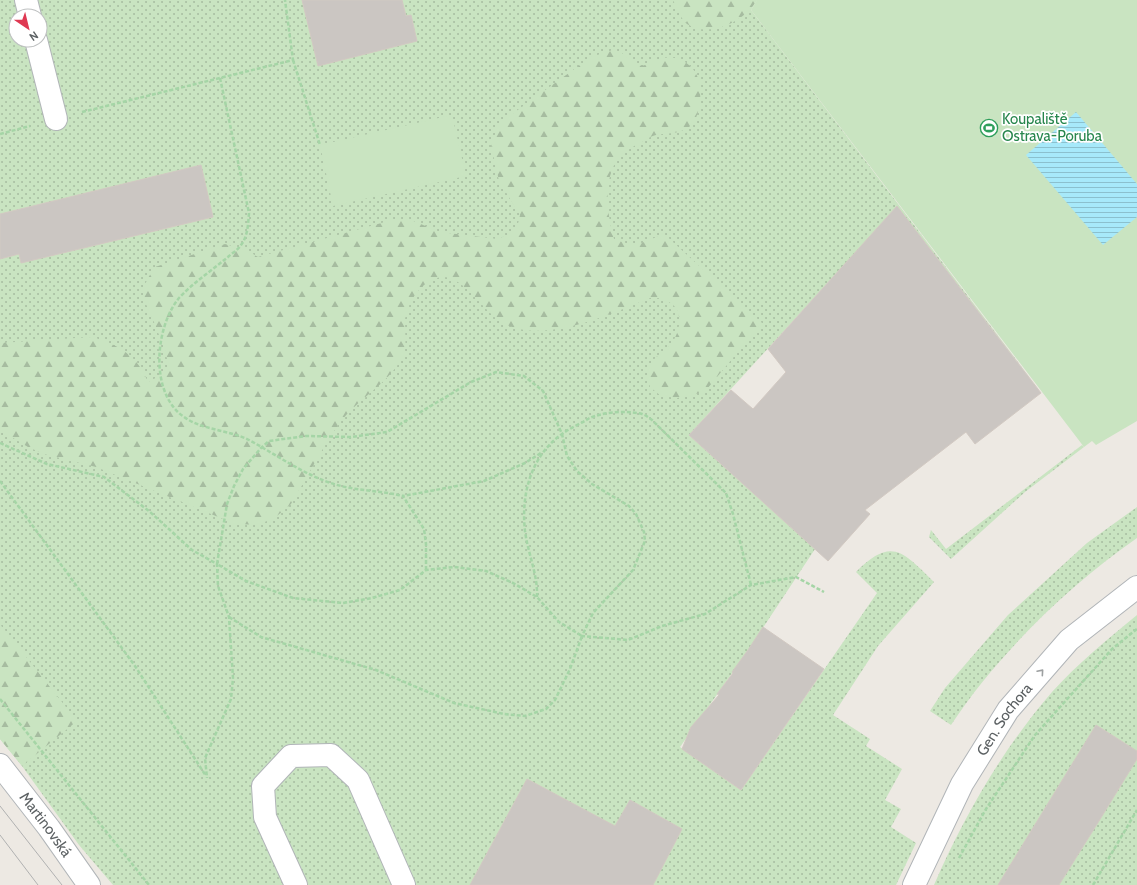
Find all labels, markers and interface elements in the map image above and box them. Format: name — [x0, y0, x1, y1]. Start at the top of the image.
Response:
north arrow — [8, 8, 48, 48]
text: N — [27, 28, 41, 44]
place label: Koupaliště Ostrava-Poruba — [1002, 110, 1103, 145]
sports icon: Koupaliště Ostrava-Poruba — [979, 118, 999, 138]
one-way arrow — [1037, 669, 1044, 677]
street label: Gen. Sochora — [973, 679, 1037, 759]
street label: Martinovská — [16, 789, 76, 861]

